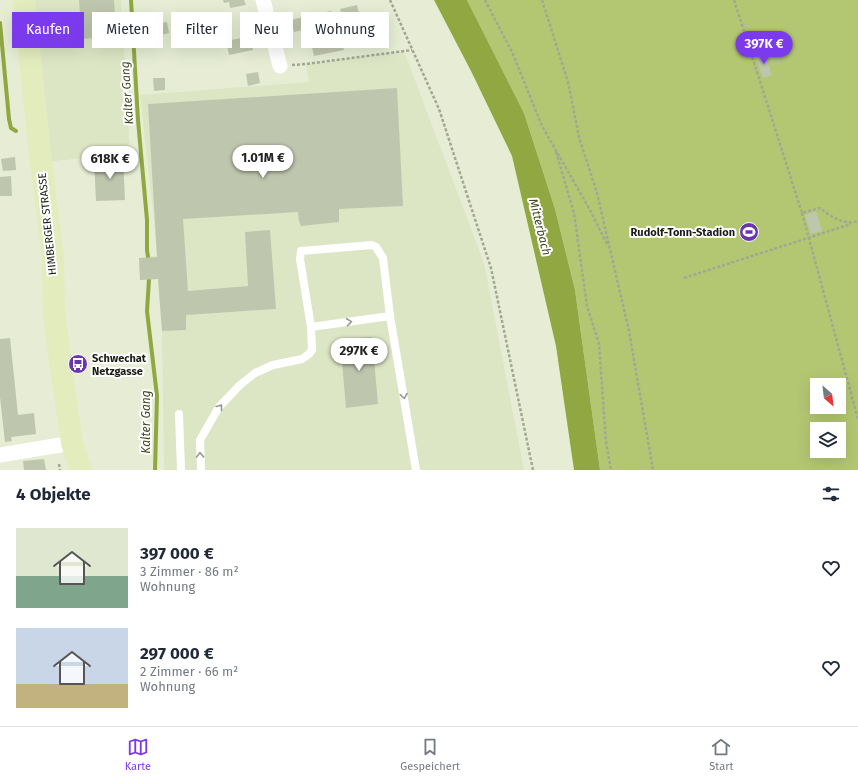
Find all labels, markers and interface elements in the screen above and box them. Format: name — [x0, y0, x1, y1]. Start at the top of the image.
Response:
chip: Kaufen — [12, 12, 84, 48]
chip: Mieten — [92, 12, 163, 48]
chip: Filter — [171, 12, 232, 48]
chip: Neu — [240, 12, 293, 48]
chip: Wohnung — [301, 12, 389, 48]
pin: 397K € — [731, 31, 797, 65]
text: 397K € — [745, 36, 783, 51]
water label: Kalter Gang — [118, 61, 136, 125]
pin: 1.01M € — [226, 145, 300, 179]
pin: 618K € — [77, 146, 143, 180]
text: 1.01M € — [241, 150, 285, 165]
text: 618K € — [90, 151, 130, 166]
street label: HIMBERGER STRASSE — [36, 172, 59, 276]
water label: Mitterbach — [526, 197, 554, 257]
sports icon: Rudolf-Tonn-Stadion — [738, 221, 760, 243]
place label: Rudolf-Tonn-Stadion — [631, 226, 735, 239]
one-way arrow — [346, 318, 352, 327]
pin: 297K € — [326, 338, 392, 372]
text: 297K € — [340, 343, 378, 358]
place label: Schwechat Netzgasse — [92, 352, 147, 378]
bus stop icon: Schwechat Netzgasse — [67, 353, 89, 375]
north arrow — [810, 378, 846, 414]
map controls — [810, 378, 846, 458]
water label: Kalter Gang — [139, 390, 153, 454]
one-way arrow — [399, 393, 408, 399]
one-way arrow — [215, 404, 222, 411]
button: layers — [810, 422, 846, 458]
one-way arrow — [196, 452, 204, 458]
icon: filters — [820, 483, 842, 505]
text: 4 Objekte — [16, 484, 91, 505]
text: 397 000 € — [140, 543, 214, 564]
icon: home — [48, 544, 96, 592]
icon: heart — [820, 557, 842, 579]
text: 3 Zimmer · 86 m² — [140, 564, 239, 579]
text: Wohnung — [140, 579, 195, 594]
text: 297 000 € — [140, 643, 214, 664]
icon: home — [48, 644, 96, 692]
icon: heart — [820, 657, 842, 679]
text: 2 Zimmer · 66 m² — [140, 664, 238, 679]
text: Wohnung — [140, 679, 195, 694]
tab: Karte — [125, 736, 151, 773]
tab: Gespeichert — [400, 736, 460, 773]
tab: Start — [709, 736, 733, 773]

